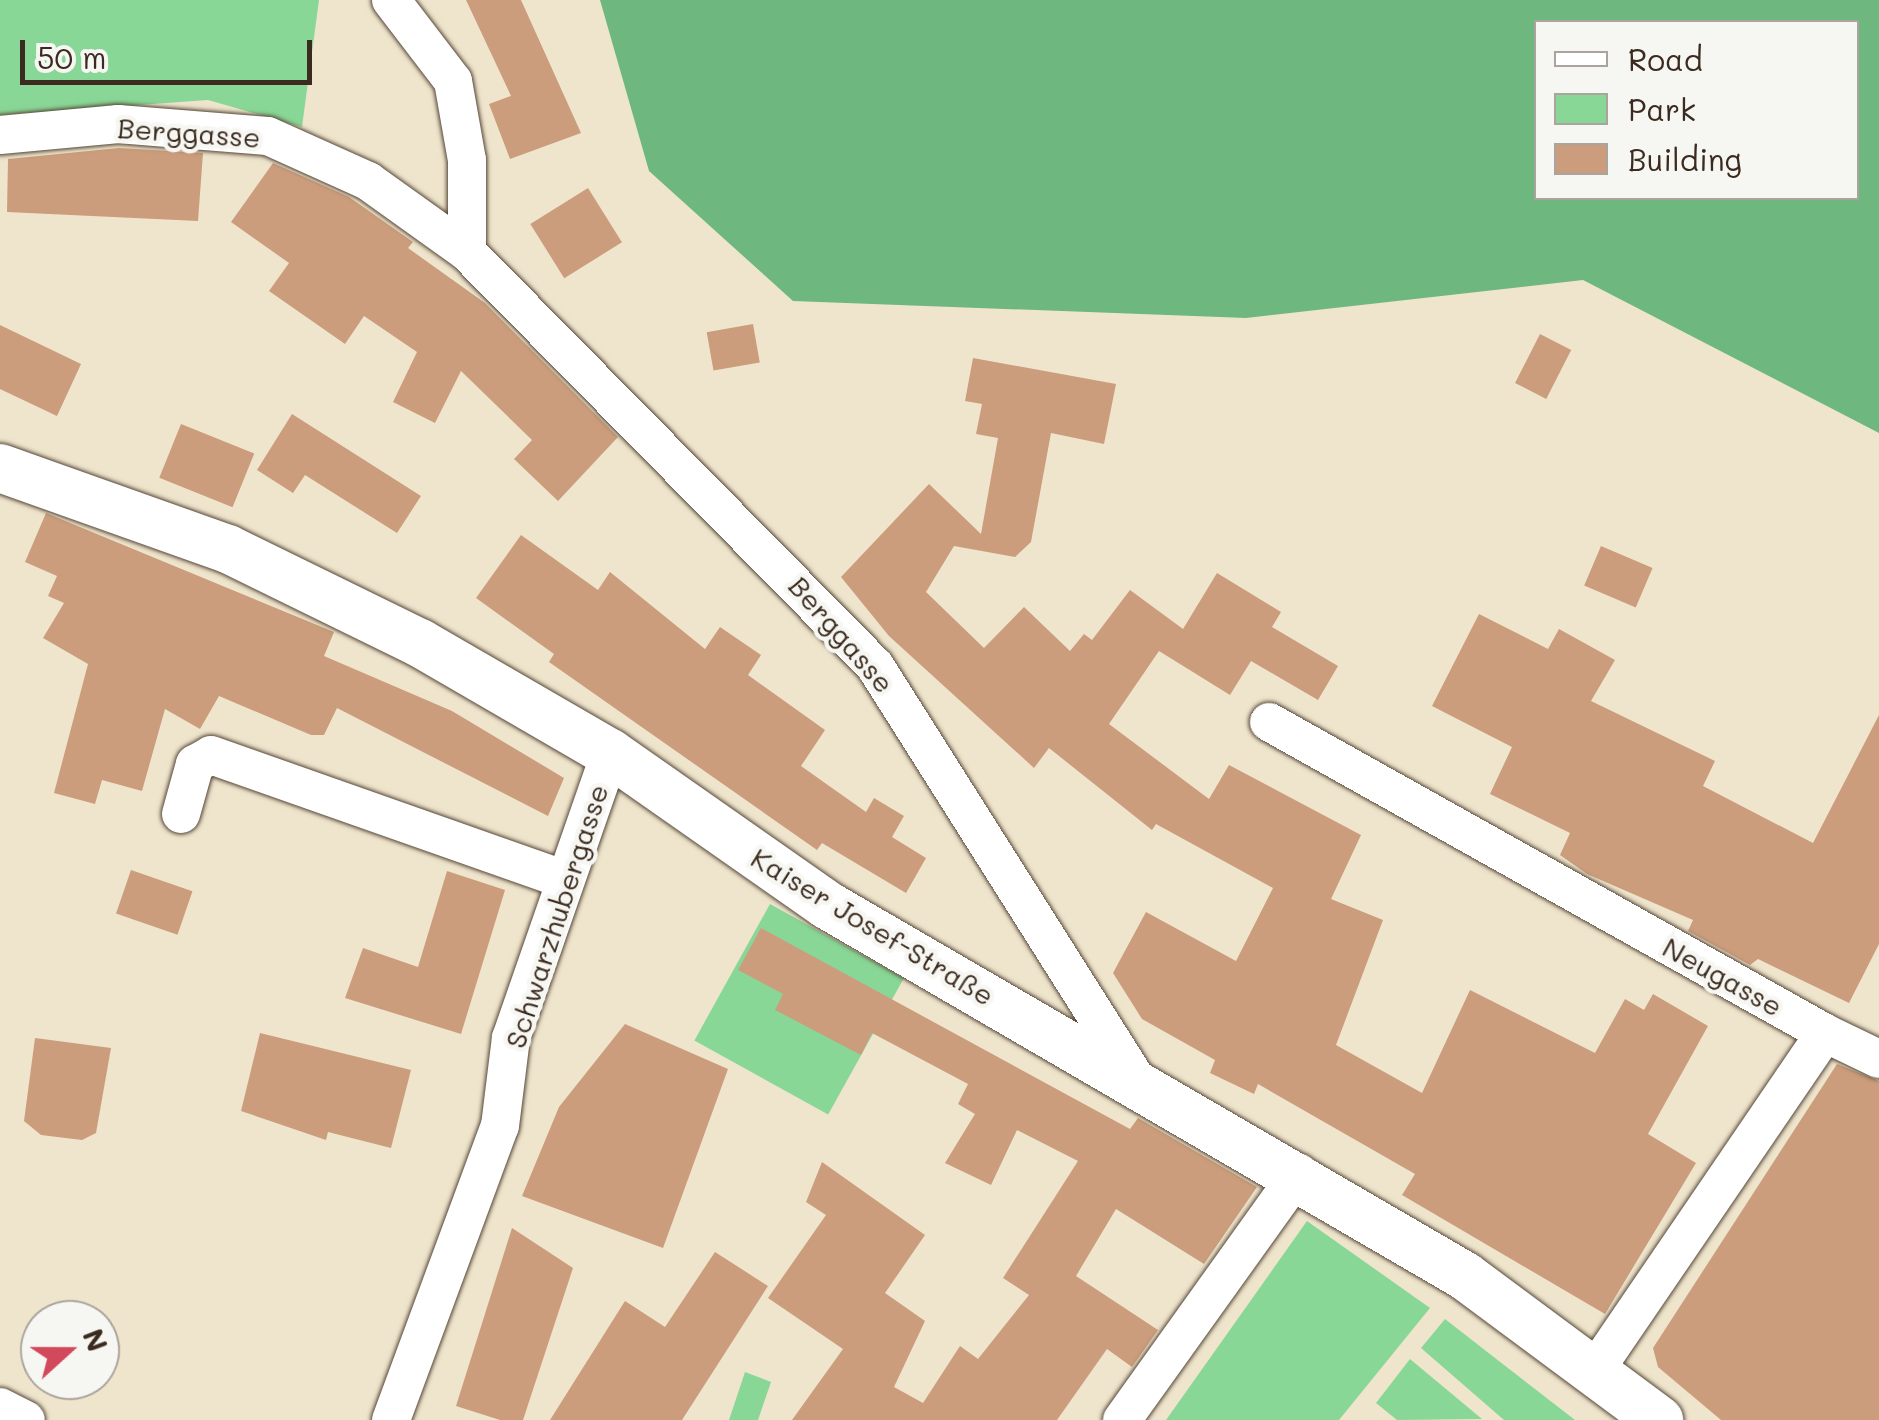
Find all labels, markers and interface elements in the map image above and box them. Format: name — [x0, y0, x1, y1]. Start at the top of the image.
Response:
scale bar — [25, 20, 318, 82]
legend — [1534, 20, 1859, 200]
text: 50 m — [37, 37, 107, 77]
text: Road — [1628, 39, 1703, 79]
text: Park — [1628, 89, 1696, 129]
street label: Berggasse — [116, 110, 262, 154]
text: Building — [1628, 139, 1742, 179]
street label: Berggasse — [782, 569, 902, 699]
street label: Schwarzhubergasse — [497, 780, 615, 1052]
street label: Kaiser Josef-Straße — [746, 840, 1000, 1012]
street label: Neugasse — [1657, 929, 1789, 1023]
north arrow — [20, 1300, 120, 1400]
text: N — [76, 1324, 117, 1356]

